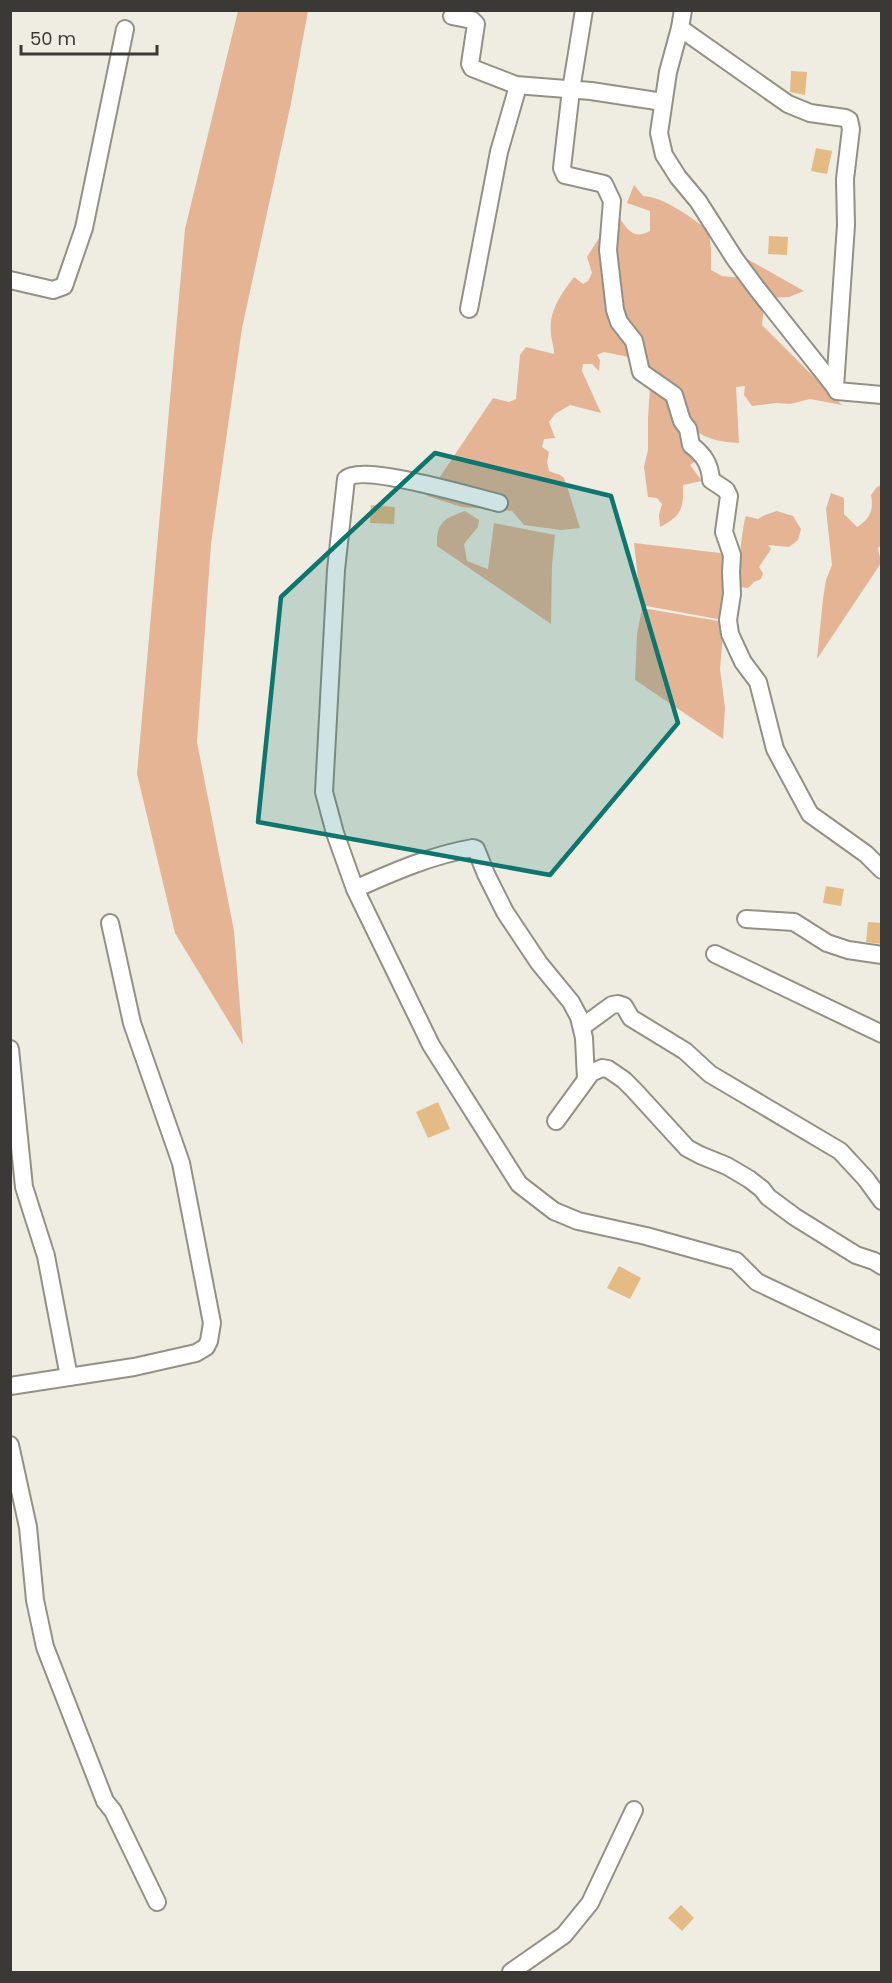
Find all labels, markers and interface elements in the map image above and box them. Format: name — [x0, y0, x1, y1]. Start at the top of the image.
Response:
scale bar — [21, 18, 158, 56]
text: 50 m — [30, 26, 76, 51]

